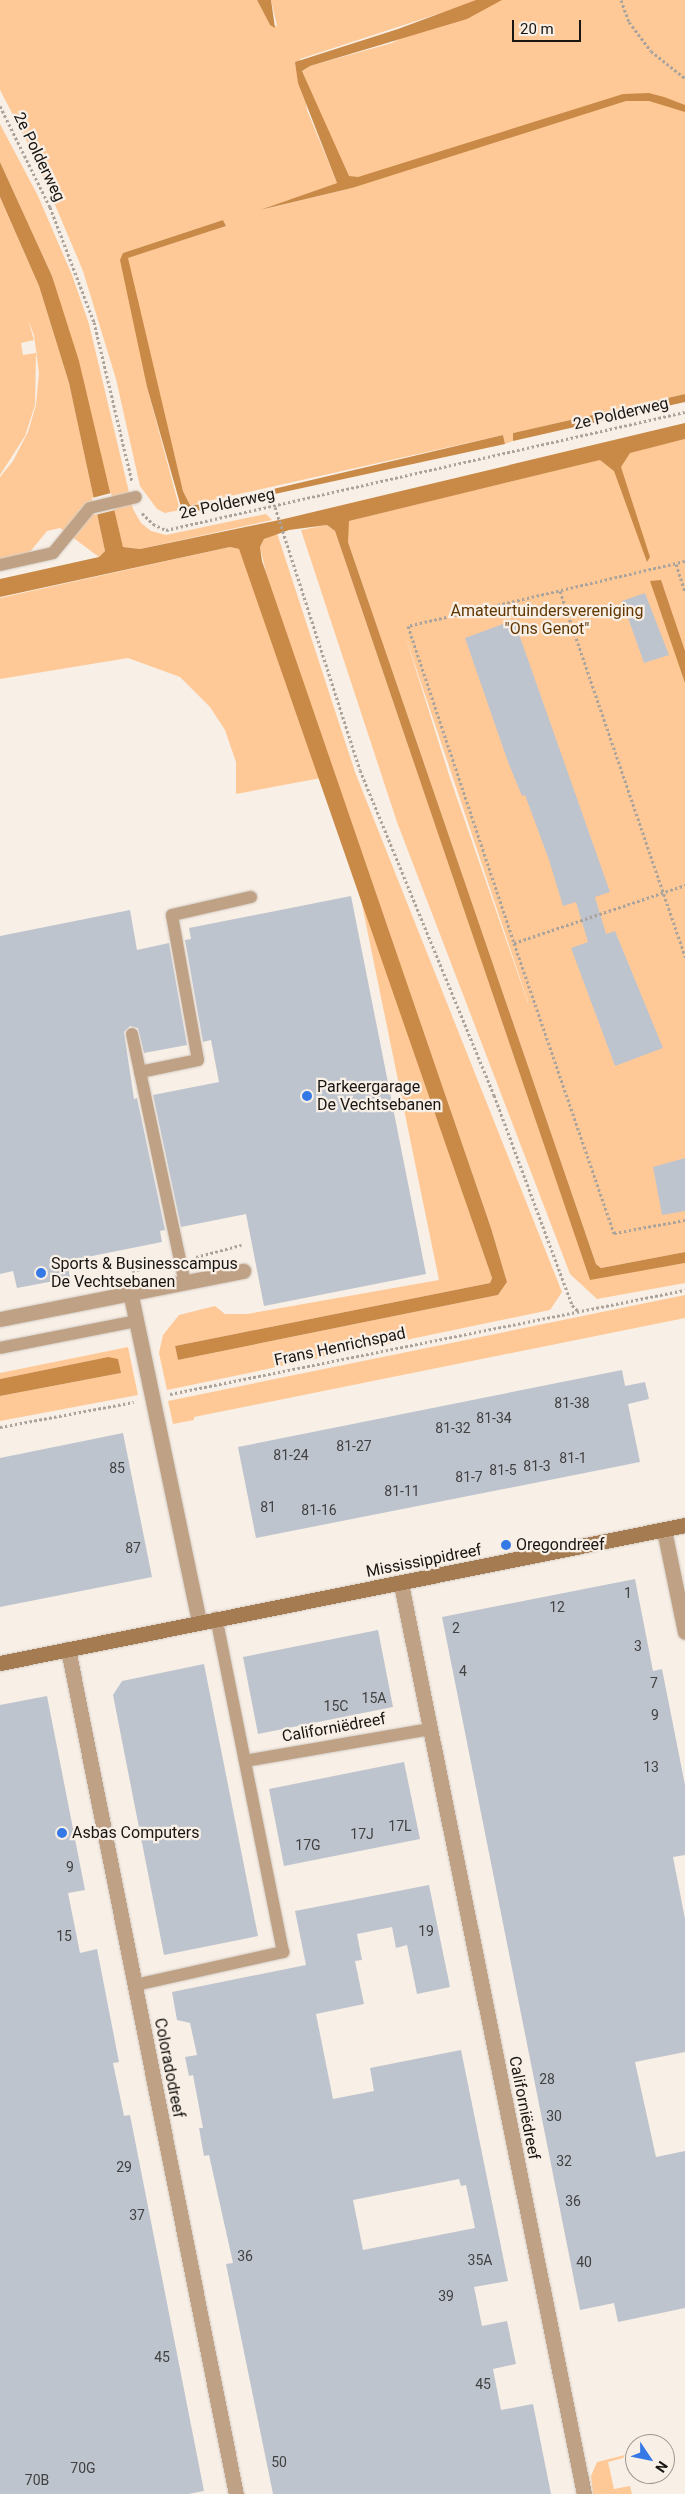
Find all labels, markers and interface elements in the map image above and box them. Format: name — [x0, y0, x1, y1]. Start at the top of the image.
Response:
scale bar — [515, 10, 584, 42]
text: 20 m — [520, 20, 554, 38]
street label: 2e Polderweg — [9, 109, 69, 205]
street label: 2e Polderweg — [572, 394, 670, 434]
street label: 2e Polderweg — [178, 485, 276, 523]
park label: Amateurtuindersvereniging "Ons Genot" — [451, 601, 643, 639]
place label: Parkeergarage De Vechtsebanen — [317, 1077, 441, 1115]
marker: Parkeergarage De Vechtsebanen — [301, 1090, 313, 1102]
place label: Sports & Businesscampus De Vechtsebanen — [51, 1254, 238, 1292]
marker: Sports & Businesscampus De Vechtsebanen — [35, 1267, 47, 1279]
street label: Frans Henrichspad — [273, 1324, 407, 1370]
house number: 81-38 — [554, 1395, 590, 1411]
house number: 81-34 — [476, 1410, 512, 1426]
house number: 81-32 — [435, 1420, 471, 1436]
house number: 81-27 — [336, 1438, 372, 1454]
house number: 81-24 — [273, 1447, 309, 1463]
house number: 81-1 — [559, 1450, 587, 1466]
house number: 81-3 — [523, 1458, 551, 1474]
house number: 85 — [109, 1460, 125, 1476]
house number: 81-5 — [489, 1462, 517, 1478]
house number: 81-7 — [455, 1469, 483, 1485]
house number: 81-11 — [384, 1483, 420, 1499]
house number: 81 — [260, 1499, 276, 1515]
house number: 81-16 — [301, 1502, 337, 1518]
place label: Oregondreef — [516, 1535, 605, 1555]
marker: Oregondreef — [500, 1539, 512, 1551]
house number: 87 — [125, 1540, 141, 1556]
street label: Mississippidreef — [365, 1540, 483, 1582]
house number: 1 — [624, 1585, 632, 1601]
house number: 12 — [549, 1599, 565, 1615]
house number: 2 — [452, 1620, 460, 1636]
house number: 3 — [634, 1638, 642, 1654]
house number: 4 — [459, 1663, 467, 1679]
house number: 7 — [650, 1675, 658, 1691]
house number: 15A — [362, 1690, 386, 1706]
house number: 15C — [324, 1698, 348, 1714]
house number: 9 — [651, 1707, 659, 1723]
street label: Californiëdreef — [281, 1709, 387, 1747]
house number: 13 — [643, 1759, 659, 1775]
house number: 17L — [388, 1818, 412, 1834]
place label: Asbas Computers — [72, 1823, 199, 1843]
house number: 17J — [350, 1826, 374, 1842]
marker: Asbas Computers — [56, 1827, 68, 1839]
house number: 17G — [295, 1837, 321, 1853]
house number: 9 — [66, 1859, 74, 1875]
house number: 19 — [418, 1923, 434, 1939]
house number: 15 — [56, 1928, 72, 1944]
street label: Coloradodreef — [150, 2016, 188, 2120]
street label: Californiëdreef — [505, 2055, 543, 2161]
house number: 28 — [539, 2071, 555, 2087]
house number: 30 — [546, 2108, 562, 2124]
house number: 32 — [556, 2153, 572, 2169]
house number: 29 — [116, 2159, 132, 2175]
house number: 36 — [565, 2193, 581, 2209]
house number: 37 — [129, 2207, 145, 2223]
house number: 36 — [237, 2248, 253, 2264]
house number: 35A — [468, 2252, 492, 2268]
house number: 40 — [576, 2254, 592, 2270]
house number: 39 — [438, 2288, 454, 2304]
house number: 45 — [154, 2349, 170, 2365]
house number: 45 — [475, 2376, 491, 2392]
north arrow — [625, 2434, 675, 2484]
house number: 50 — [271, 2454, 287, 2470]
text: N — [652, 2458, 671, 2475]
house number: 70G — [70, 2460, 96, 2476]
house number: 70B — [25, 2472, 49, 2488]

